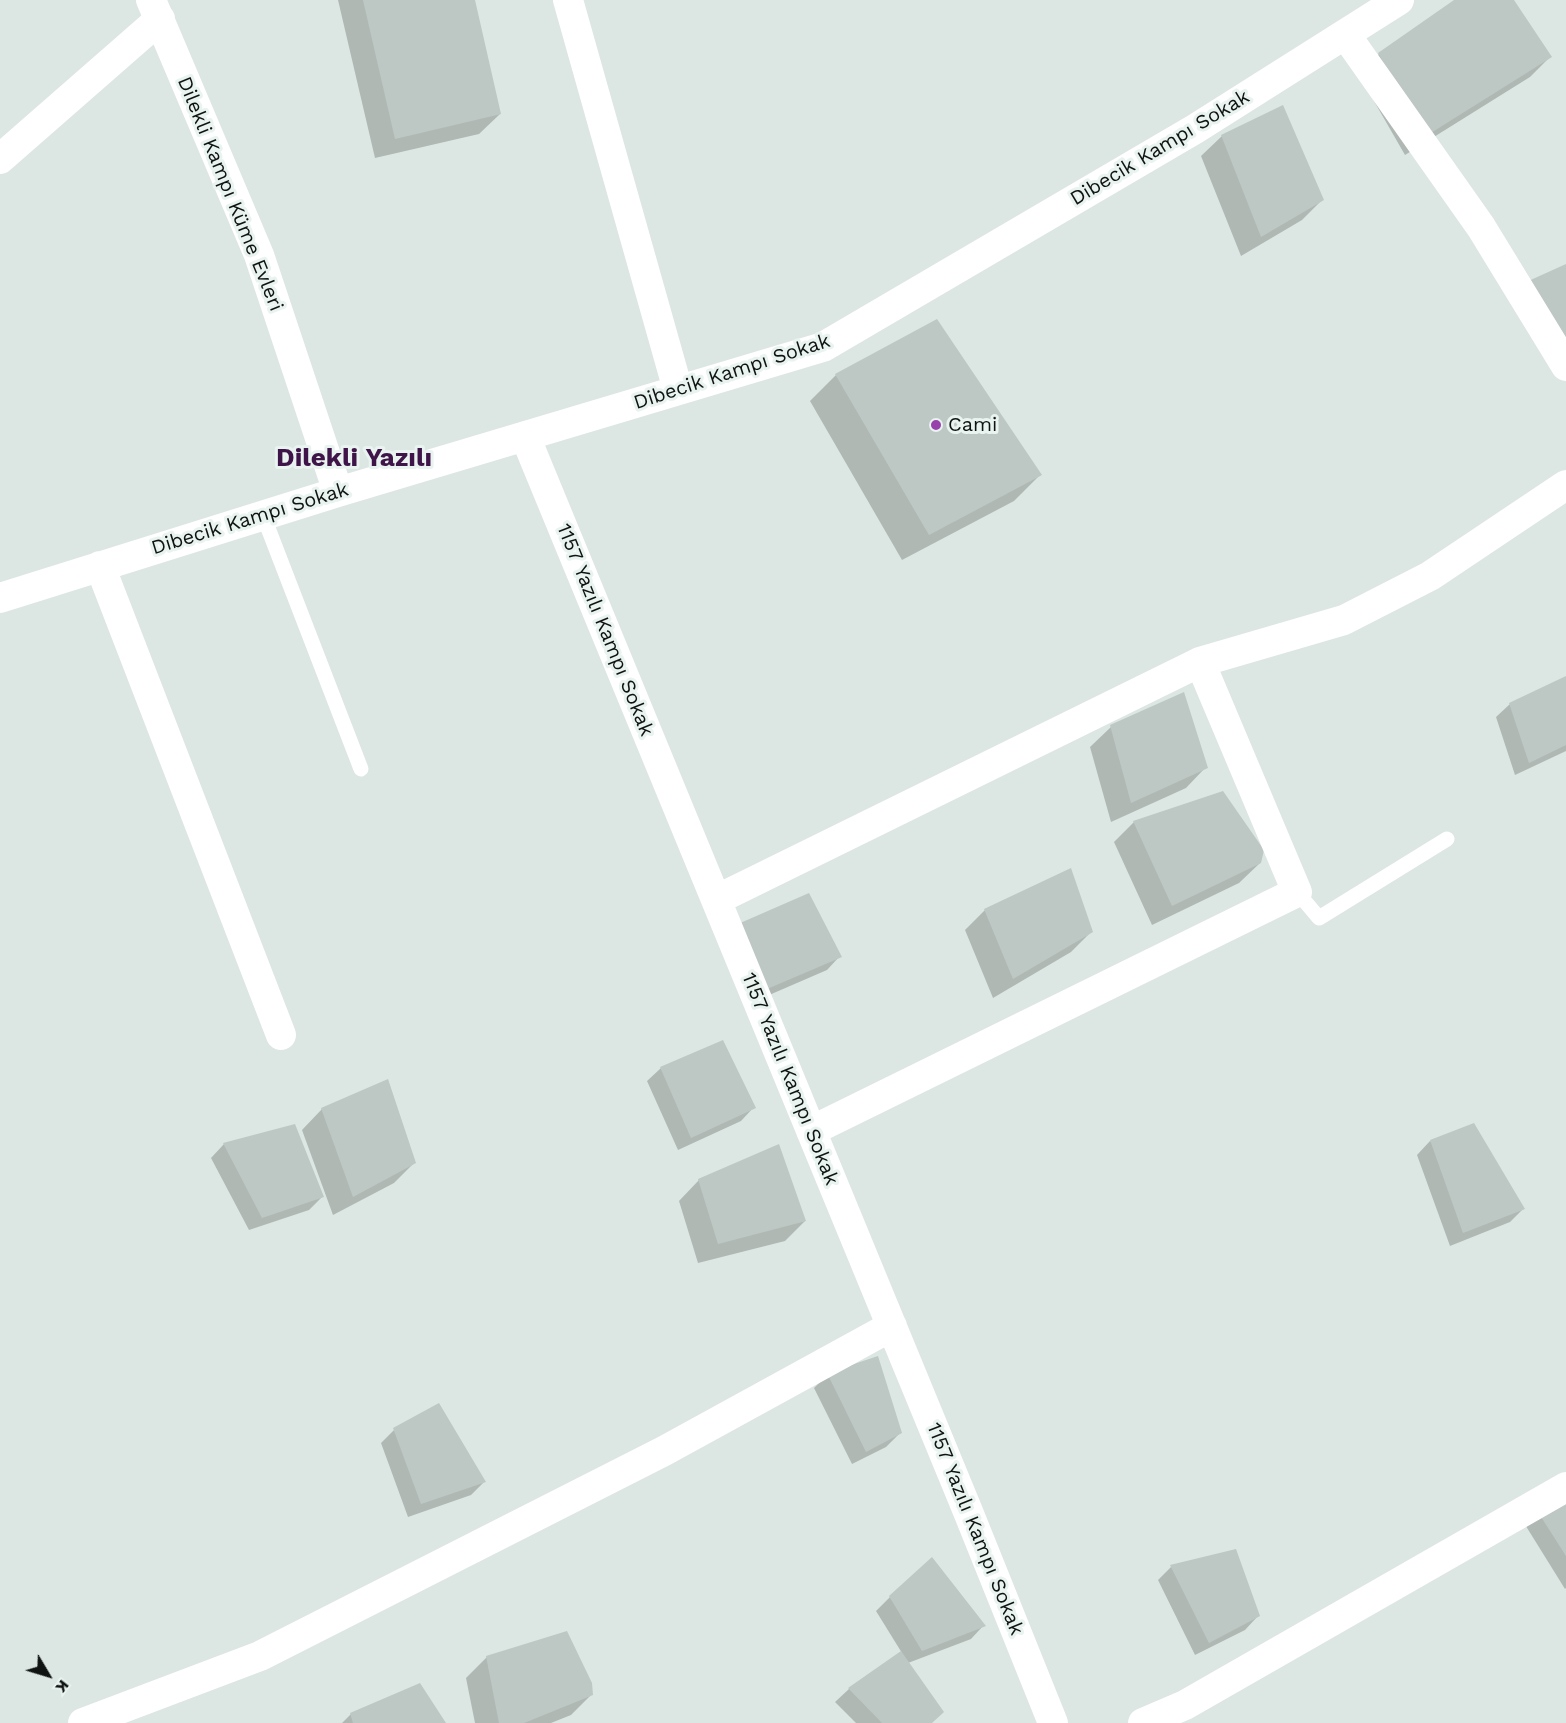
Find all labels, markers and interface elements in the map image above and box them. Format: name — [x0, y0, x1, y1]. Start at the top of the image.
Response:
street label: Dilekli Kampı Küme Evleri — [172, 73, 288, 315]
street label: Dibecik Kampı Sokak — [1066, 85, 1254, 211]
street label: Dibecik Kampı Sokak — [631, 329, 833, 415]
place label: Cami — [948, 413, 997, 437]
marker: Cami — [929, 418, 943, 432]
district label: Dilekli Yazılı — [276, 442, 432, 474]
street label: Dibecik Kampı Sokak — [149, 478, 351, 560]
street label: 1157 Yazılı Kampı Sokak — [551, 520, 659, 740]
street label: 1157 Yazılı Kampı Sokak — [736, 969, 844, 1189]
street label: 1157 Yazılı Kampı Sokak — [921, 1419, 1029, 1639]
north arrow — [18, 1645, 78, 1705]
text: K — [52, 1676, 73, 1697]

